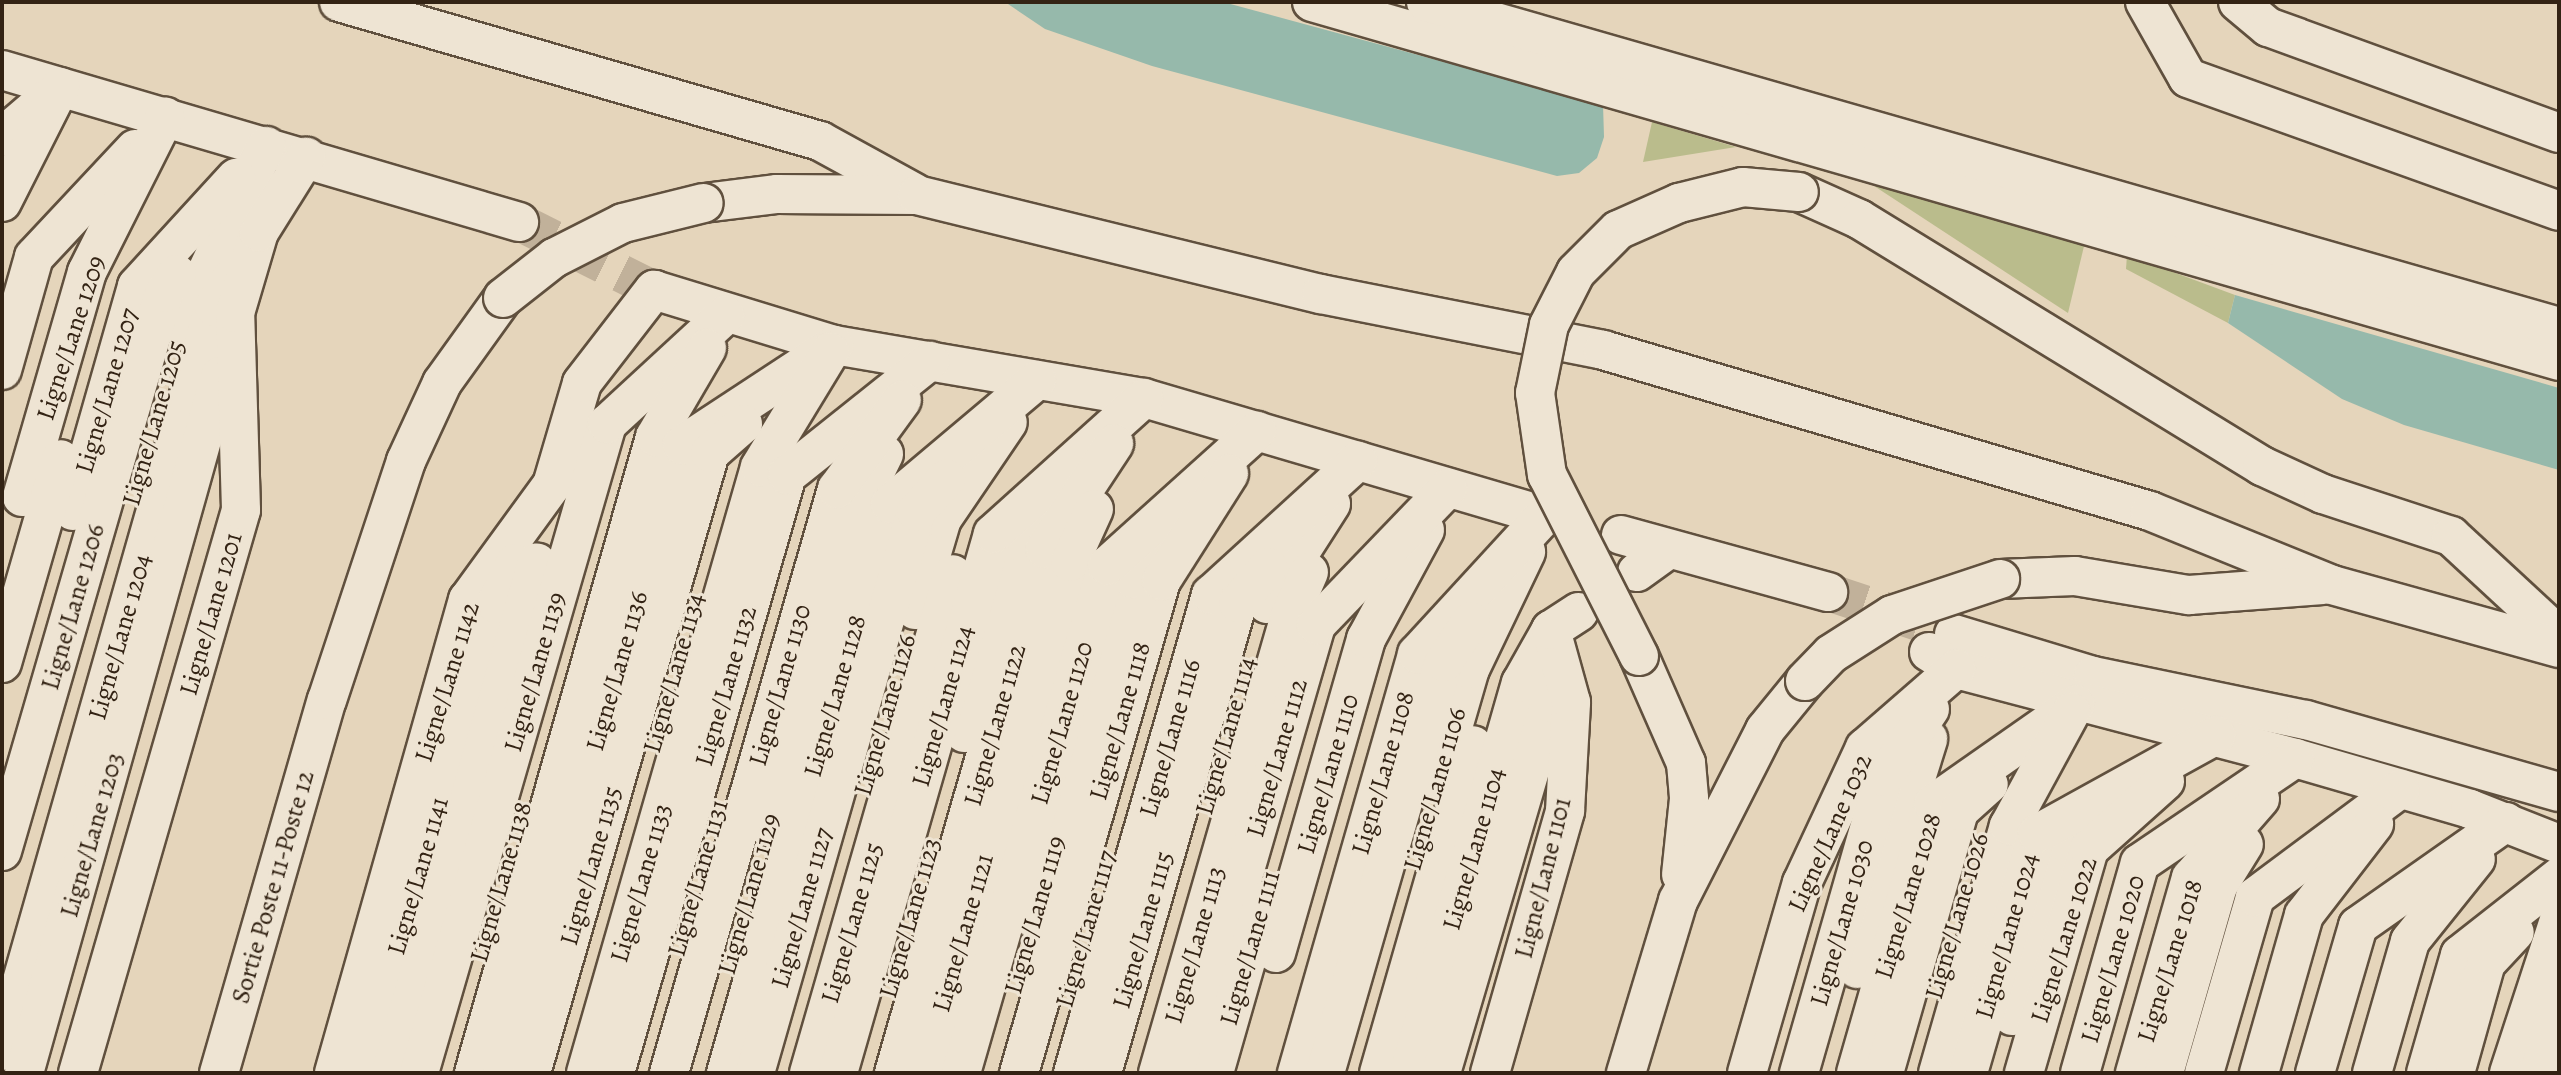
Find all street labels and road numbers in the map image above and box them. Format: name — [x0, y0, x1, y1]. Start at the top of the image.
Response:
street label: Ligne/Lane 1209 — [30, 252, 112, 424]
street label: Ligne/Lane 1207 — [69, 305, 145, 477]
street label: Ligne/Lane 1205 — [115, 337, 193, 509]
street label: Ligne/Lane 1206 — [34, 520, 112, 694]
street label: Ligne/Lane 1201 — [173, 529, 249, 699]
street label: Ligne/Lane 1204 — [81, 550, 159, 724]
street label: Ligne/Lane 1136 — [579, 587, 655, 755]
street label: Ligne/Lane 1139 — [497, 589, 573, 755]
street label: Ligne/Lane 1134 — [636, 590, 712, 756]
street label: Ligne/Lane 1142 — [408, 598, 486, 766]
street label: Ligne/Lane 1130 — [742, 601, 818, 769]
street label: Ligne/Lane 1132 — [688, 602, 764, 770]
street label: Ligne/Lane 1128 — [797, 611, 873, 781]
street label: Ligne/Lane 1124 — [905, 622, 981, 790]
street label: Ligne/Lane 1126 — [847, 631, 923, 799]
street label: Ligne/Lane 1120 — [1024, 638, 1100, 808]
street label: Ligne/Lane 1118 — [1082, 638, 1158, 804]
street label: Ligne/Lane 1122 — [957, 641, 1033, 809]
street label: Ligne/Lane 1114 — [1189, 653, 1263, 819]
street label: Ligne/Lane 1116 — [1133, 655, 1207, 821]
street label: Ligne/Lane 1112 — [1239, 675, 1315, 841]
street label: Ligne/Lane 1108 — [1345, 688, 1421, 858]
street label: Ligne/Lane 1110 — [1290, 690, 1366, 858]
street label: Ligne/Lane 1106 — [1397, 704, 1473, 874]
street label: Ligne/Lane 1203 — [54, 749, 130, 921]
street label: Ligne/Lane 1032 — [1781, 749, 1879, 917]
street label: Ligne/Lane 1104 — [1436, 764, 1512, 934]
street label: Sortie Poste 11-Poste 12 — [225, 767, 321, 1007]
street label: Ligne/Lane 1135 — [553, 783, 629, 949]
street label: Ligne/Lane 1141 — [381, 793, 455, 959]
street label: Ligne/Lane 1101 — [1508, 794, 1578, 962]
street label: Ligne/Lane 1131 — [661, 796, 735, 960]
street label: Ligne/Lane 1138 — [463, 798, 539, 966]
street label: Ligne/Lane 1133 — [603, 800, 679, 966]
street label: Ligne/Lane 1028 — [1868, 809, 1948, 983]
street label: Ligne/Lane 1129 — [711, 810, 787, 978]
street label: Ligne/Lane 1127 — [764, 824, 840, 992]
street label: Ligne/Lane 1026 — [1918, 829, 1996, 1003]
street label: Ligne/Lane 1119 — [998, 832, 1072, 998]
street label: Ligne/Lane 1123 — [872, 834, 948, 1002]
street label: Ligne/Lane 1030 — [1803, 836, 1881, 1010]
street label: Ligne/Lane 1125 — [814, 839, 890, 1007]
street label: Ligne/Lane 1117 — [1049, 847, 1123, 1011]
street label: Ligne/Lane 1115 — [1106, 848, 1180, 1012]
street label: Ligne/Lane 1024 — [1968, 849, 2046, 1023]
street label: Ligne/Lane 1121 — [925, 850, 1001, 1016]
street label: Ligne/Lane 1022 — [2024, 853, 2104, 1027]
street label: Ligne/Lane 1113 — [1158, 863, 1232, 1027]
street label: Ligne/Lane 1111 — [1213, 867, 1287, 1029]
street label: Ligne/Lane 1020 — [2074, 871, 2152, 1047]
street label: Ligne/Lane 1018 — [2130, 876, 2210, 1046]

